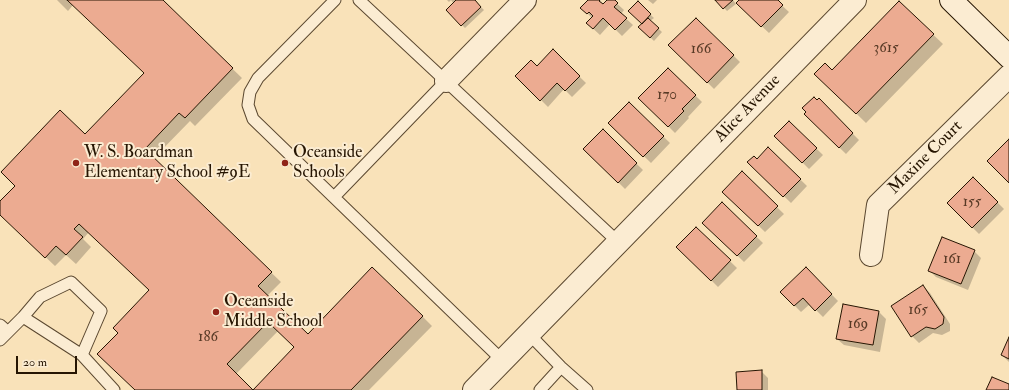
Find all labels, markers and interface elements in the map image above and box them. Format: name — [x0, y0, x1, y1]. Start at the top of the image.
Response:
house number: 3615 — [873, 40, 899, 58]
house number: 166 — [691, 41, 711, 59]
street label: Alice Avenue — [711, 71, 785, 147]
house number: 170 — [657, 87, 677, 105]
street label: Maxine Court — [885, 117, 967, 199]
place label: W. S. Boardman Elementary School #9E — [84, 143, 250, 183]
place label: Oceanside Schools — [293, 143, 362, 183]
marker: W. S. Boardman Elementary School #9E — [71, 158, 81, 168]
marker: Oceanside Schools — [280, 158, 290, 168]
house number: 155 — [963, 194, 981, 212]
house number: 161 — [943, 251, 961, 269]
place label: Oceanside Middle School — [224, 292, 322, 332]
house number: 165 — [908, 302, 928, 320]
marker: Oceanside Middle School — [211, 307, 221, 317]
house number: 169 — [848, 316, 868, 334]
house number: 186 — [198, 329, 218, 347]
scale bar — [18, 348, 79, 374]
text: 20 m — [23, 355, 47, 370]

